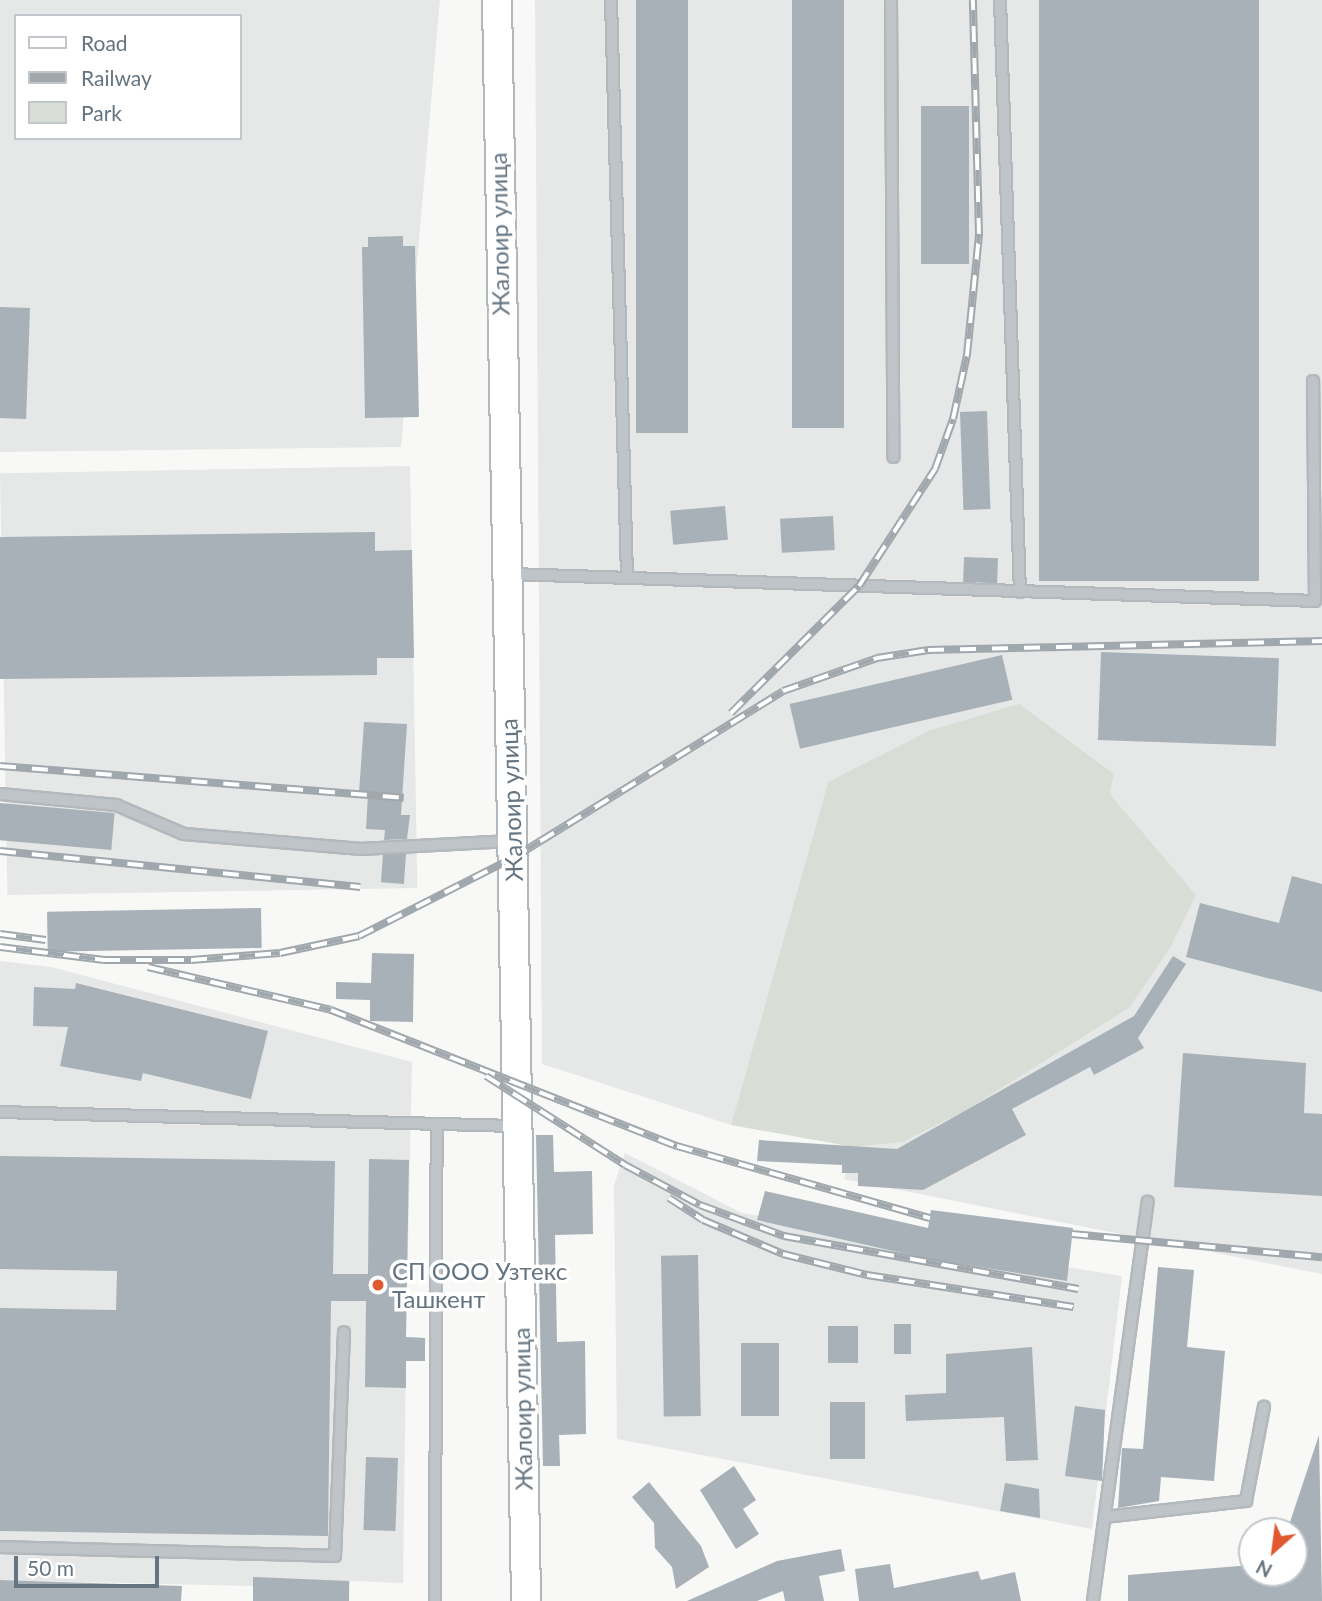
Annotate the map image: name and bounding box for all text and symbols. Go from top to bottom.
legend [14,14,242,140]
text: Road [81,30,128,55]
text: Railway [81,65,152,90]
text: Park [81,100,122,125]
street label: Жалоир улица [483,152,515,316]
street label: Жалоир улица [494,718,528,882]
place label: СП ООО Узтекс Ташкент [392,1257,567,1313]
marker: СП ООО Узтекс Ташкент [370,1277,386,1293]
street label: Жалоир улица [506,1327,538,1491]
north arrow [1238,1517,1308,1587]
scale bar [18,1542,163,1586]
text: 50 m [27,1555,74,1580]
text: N [1252,1556,1276,1583]

